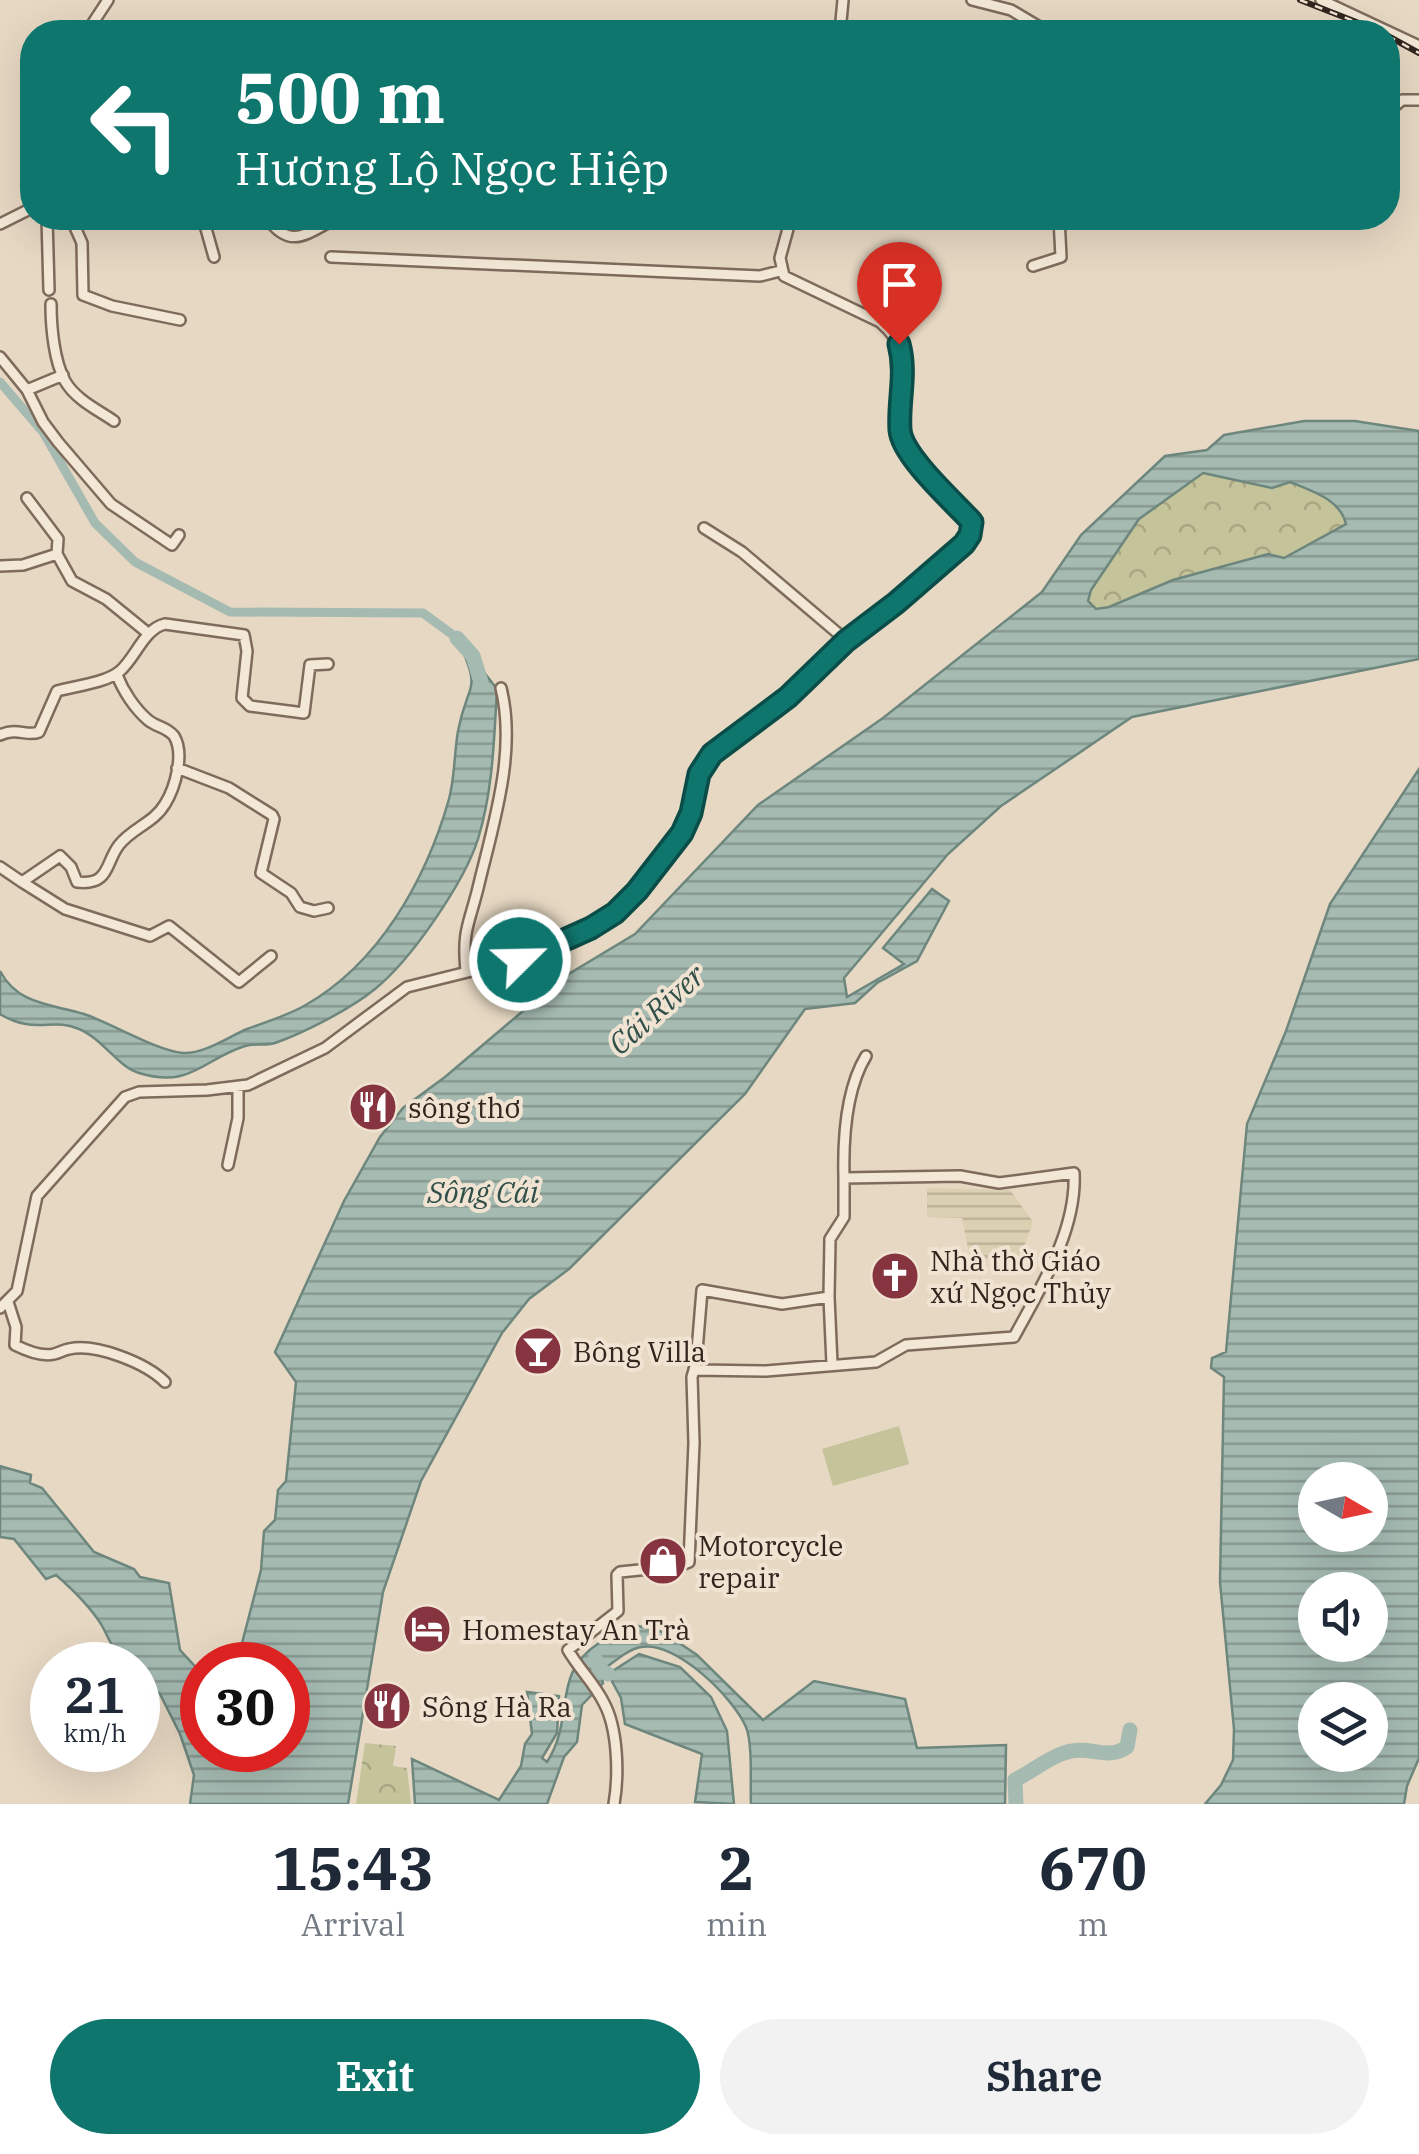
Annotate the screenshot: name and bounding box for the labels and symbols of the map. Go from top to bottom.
pin [857,242,942,345]
position arrow [468,908,572,1012]
water label: Cái River [600,955,713,1063]
restaurant icon: sông thơ [347,1081,399,1133]
place label: sông thơ [408,1089,520,1126]
water label: Sông Cái [426,1172,539,1211]
place label: Nhà thờ Giáo xứ Ngọc Thủy [930,1242,1111,1311]
church icon: Nhà thờ Giáo xứ Ngọc Thủy [869,1250,921,1302]
bar icon: Bông Villa [512,1325,564,1377]
place label: Bông Villa [573,1333,706,1370]
north arrow [1298,1462,1388,1552]
place label: Motorcycle repair [698,1527,843,1596]
shop icon: Motorcycle repair [637,1535,689,1587]
hotel icon: Homestay An Trà [401,1603,453,1655]
place label: Homestay An Trà [462,1611,690,1648]
speed limit sign: 30 [180,1642,310,1772]
restaurant icon: Sông Hà Ra [361,1680,413,1732]
place label: Sông Hà Ra [422,1688,572,1725]

